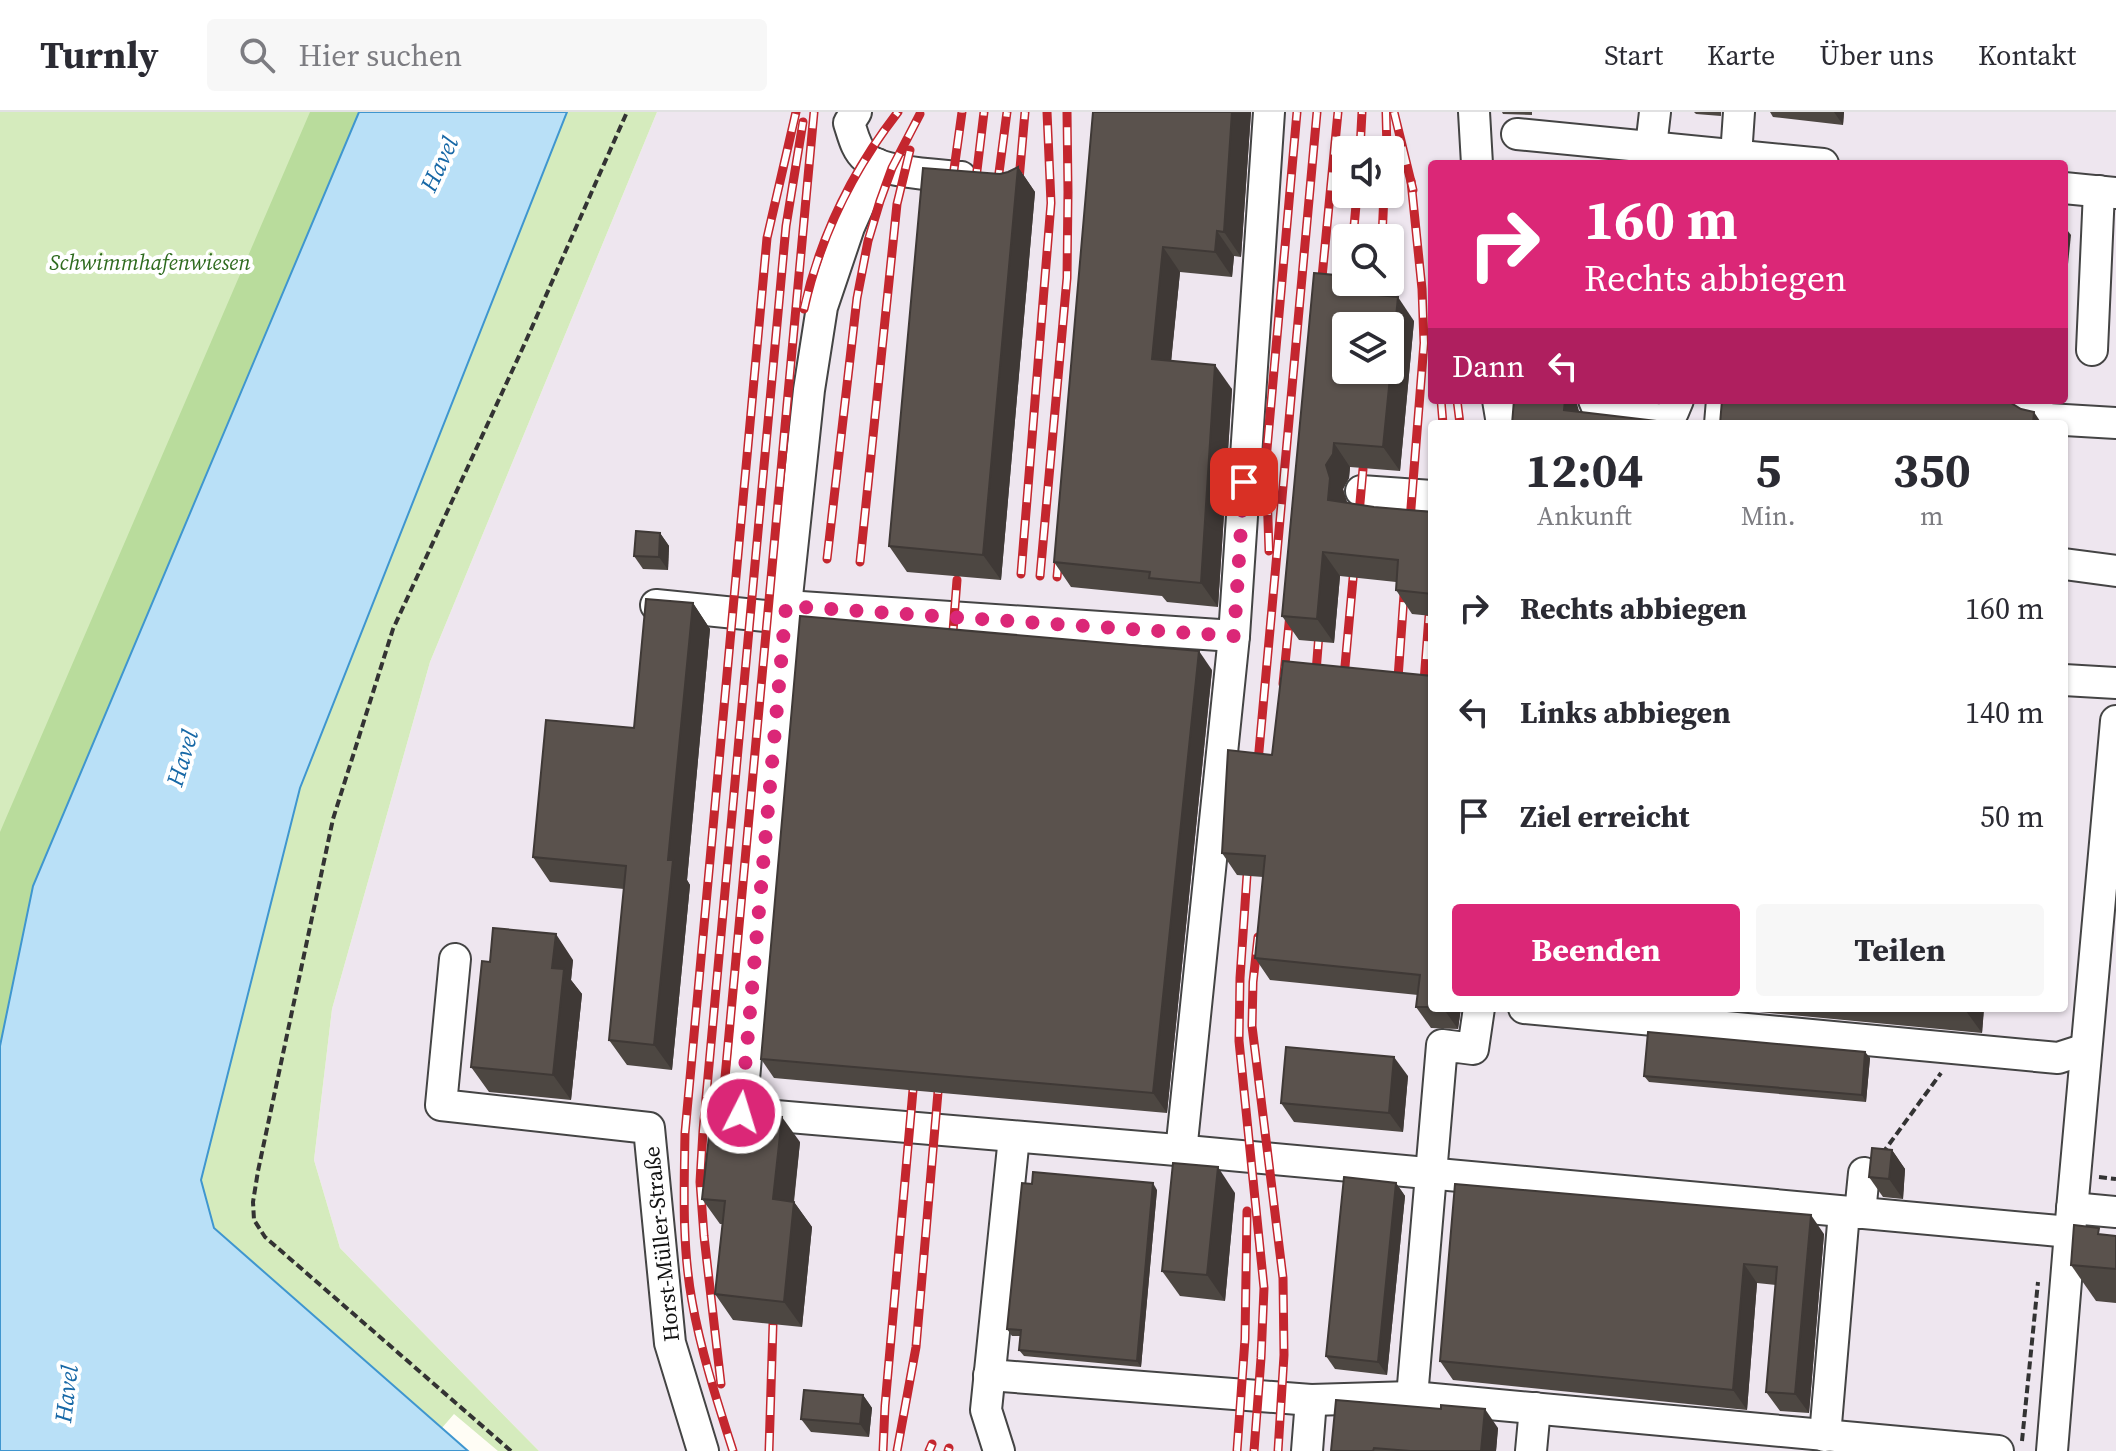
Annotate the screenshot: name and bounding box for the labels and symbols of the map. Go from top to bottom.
water label: Havel [411,131,466,198]
park label: Schwimmhafenwiesen [49,247,251,277]
pin [1210,448,1278,516]
water label: Havel [158,725,206,791]
position arrow [699,1071,783,1155]
street label: Horst-Müller-Straße [636,1145,686,1343]
water label: Havel [46,1363,86,1426]

